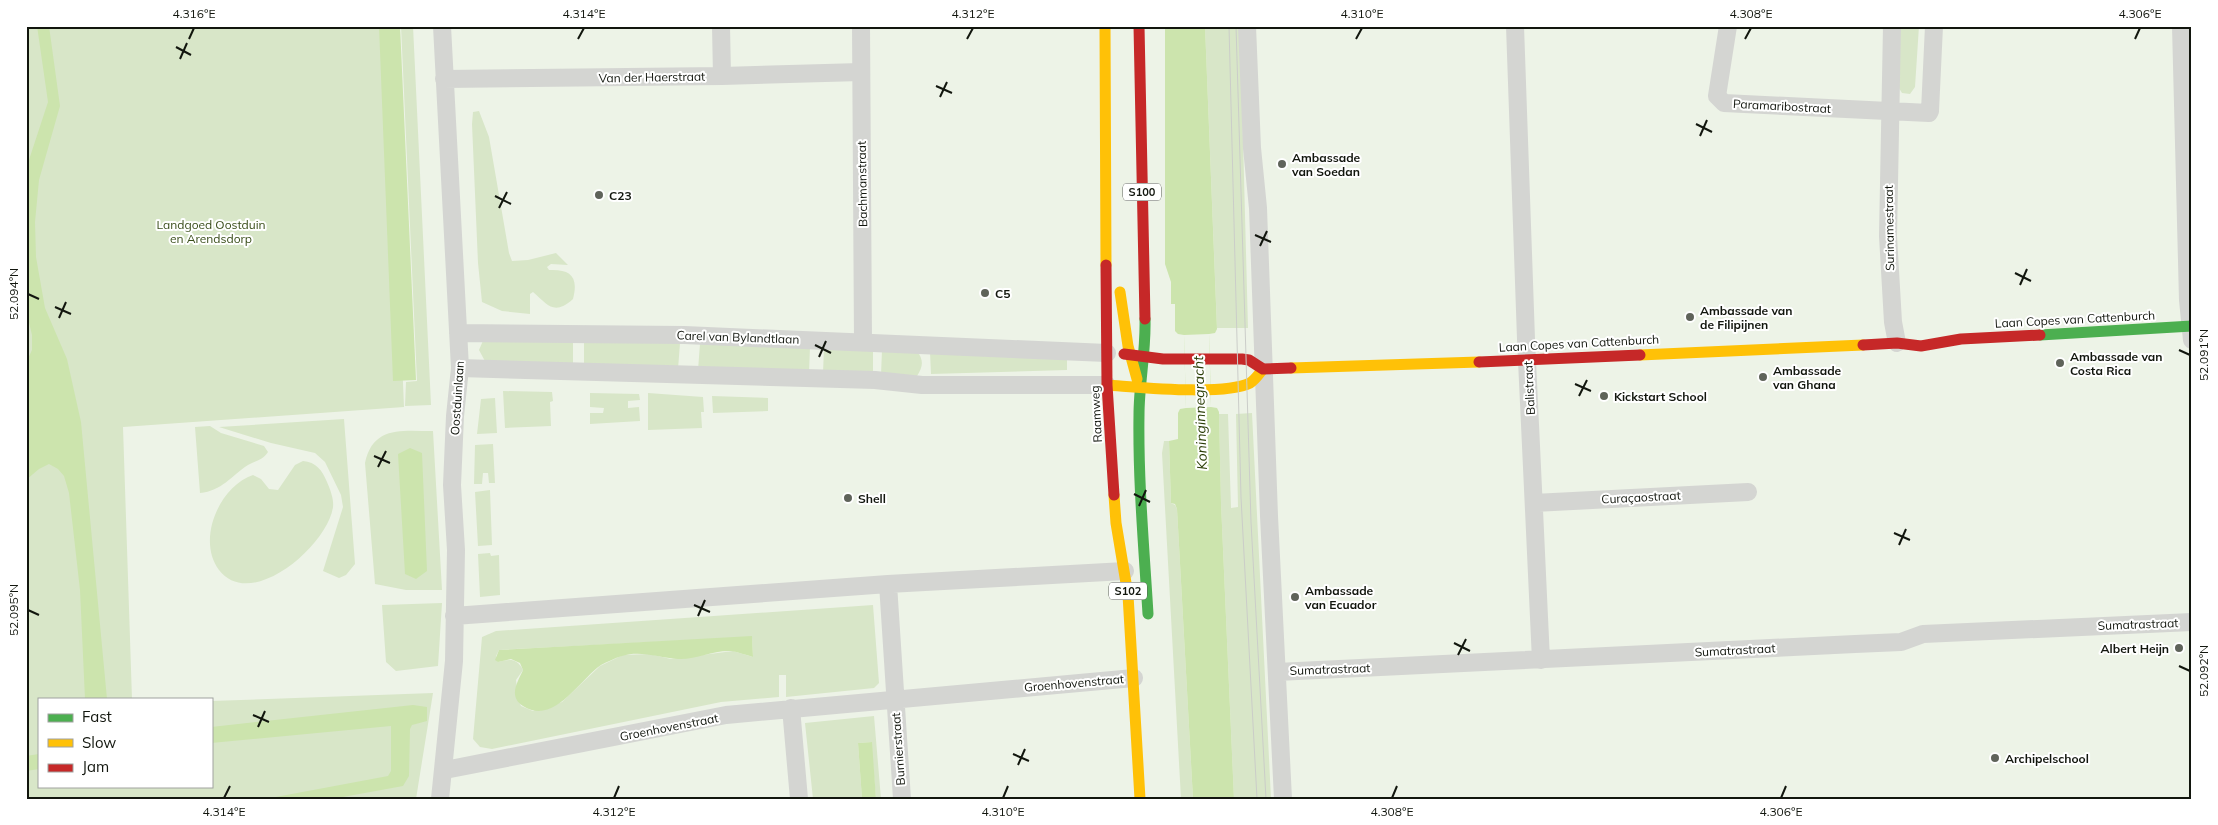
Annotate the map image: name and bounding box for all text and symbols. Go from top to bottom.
text: 4.316°E [172,6,216,21]
text: 4.314°E [562,6,606,21]
text: 4.312°E [951,6,995,21]
text: 4.310°E [1340,6,1384,21]
text: 4.308°E [1729,6,1773,21]
text: 4.306°E [2118,6,2162,21]
street label: Van der Haerstraat [599,69,705,85]
street label: Paramaribostraat [1733,96,1831,116]
street label: Bachmanstraat [854,141,870,227]
place label: Ambassade van Soedan [1291,150,1361,179]
marker: Ambassade van Soedan [1276,158,1288,170]
road number: S100 [1123,183,1161,200]
street label: Surinamestraat [1881,185,1897,271]
place label: C23 [609,188,632,203]
marker: C23 [593,189,605,201]
park label: Landgoed Oostduin en Arendsdorp [156,217,266,246]
text: 52.094°N [6,268,21,320]
place label: C5 [995,286,1010,301]
marker: C5 [979,287,991,299]
place label: Ambassade van de Filipijnen [1700,303,1793,332]
street label: Laan Copes van Cattenburch [1994,307,2156,331]
marker: Ambassade van de Filipijnen [1684,311,1696,323]
street label: Carel van Bylandtlaan [676,327,800,347]
text: 52.091°N [2196,329,2211,381]
street label: Laan Copes van Cattenburch [1498,331,1660,355]
place label: Ambassade van Costa Rica [2070,349,2163,378]
water label: Koninginnegracht [1189,355,1211,470]
marker: Ambassade van Costa Rica [2054,357,2066,369]
street label: Oostduinlaan [447,360,467,436]
street label: Balistraat [1520,361,1538,415]
place label: Ambassade van Ghana [1772,363,1842,392]
marker: Ambassade van Ghana [1757,371,1769,383]
street label: Raamweg [1087,385,1105,443]
place label: Kickstart School [1614,389,1707,404]
marker: Kickstart School [1598,390,1610,402]
street label: Curaçaostraat [1601,487,1681,507]
place label: Shell [858,491,886,506]
marker: Shell [842,492,854,504]
road number: S102 [1109,582,1147,600]
place label: Ambassade van Ecuador [1304,583,1377,612]
text: 52.095°N [6,584,21,636]
marker: Ambassade van Ecuador [1289,591,1301,603]
street label: Sumatrastraat [2097,615,2179,633]
street label: Sumatrastraat [1694,640,1776,660]
place label: Albert Heijn [2101,641,2169,656]
marker: Albert Heijn [2173,642,2185,654]
text: 52.092°N [2196,645,2211,697]
street label: Sumatrastraat [1289,660,1371,678]
street label: Groenhovenstraat [1023,671,1125,695]
legend [38,698,212,788]
text: Fast [82,707,112,726]
street label: Groenhovenstraat [618,710,720,744]
street label: Burnierstraat [888,712,908,786]
text: Slow [82,733,116,752]
place label: Archipelschool [2005,751,2089,766]
marker: Archipelschool [1989,752,2001,764]
text: Jam [82,757,109,776]
text: 4.314°E [202,804,246,819]
text: 4.312°E [592,804,636,819]
text: 4.310°E [981,804,1025,819]
text: 4.308°E [1370,804,1414,819]
text: 4.306°E [1759,804,1803,819]

